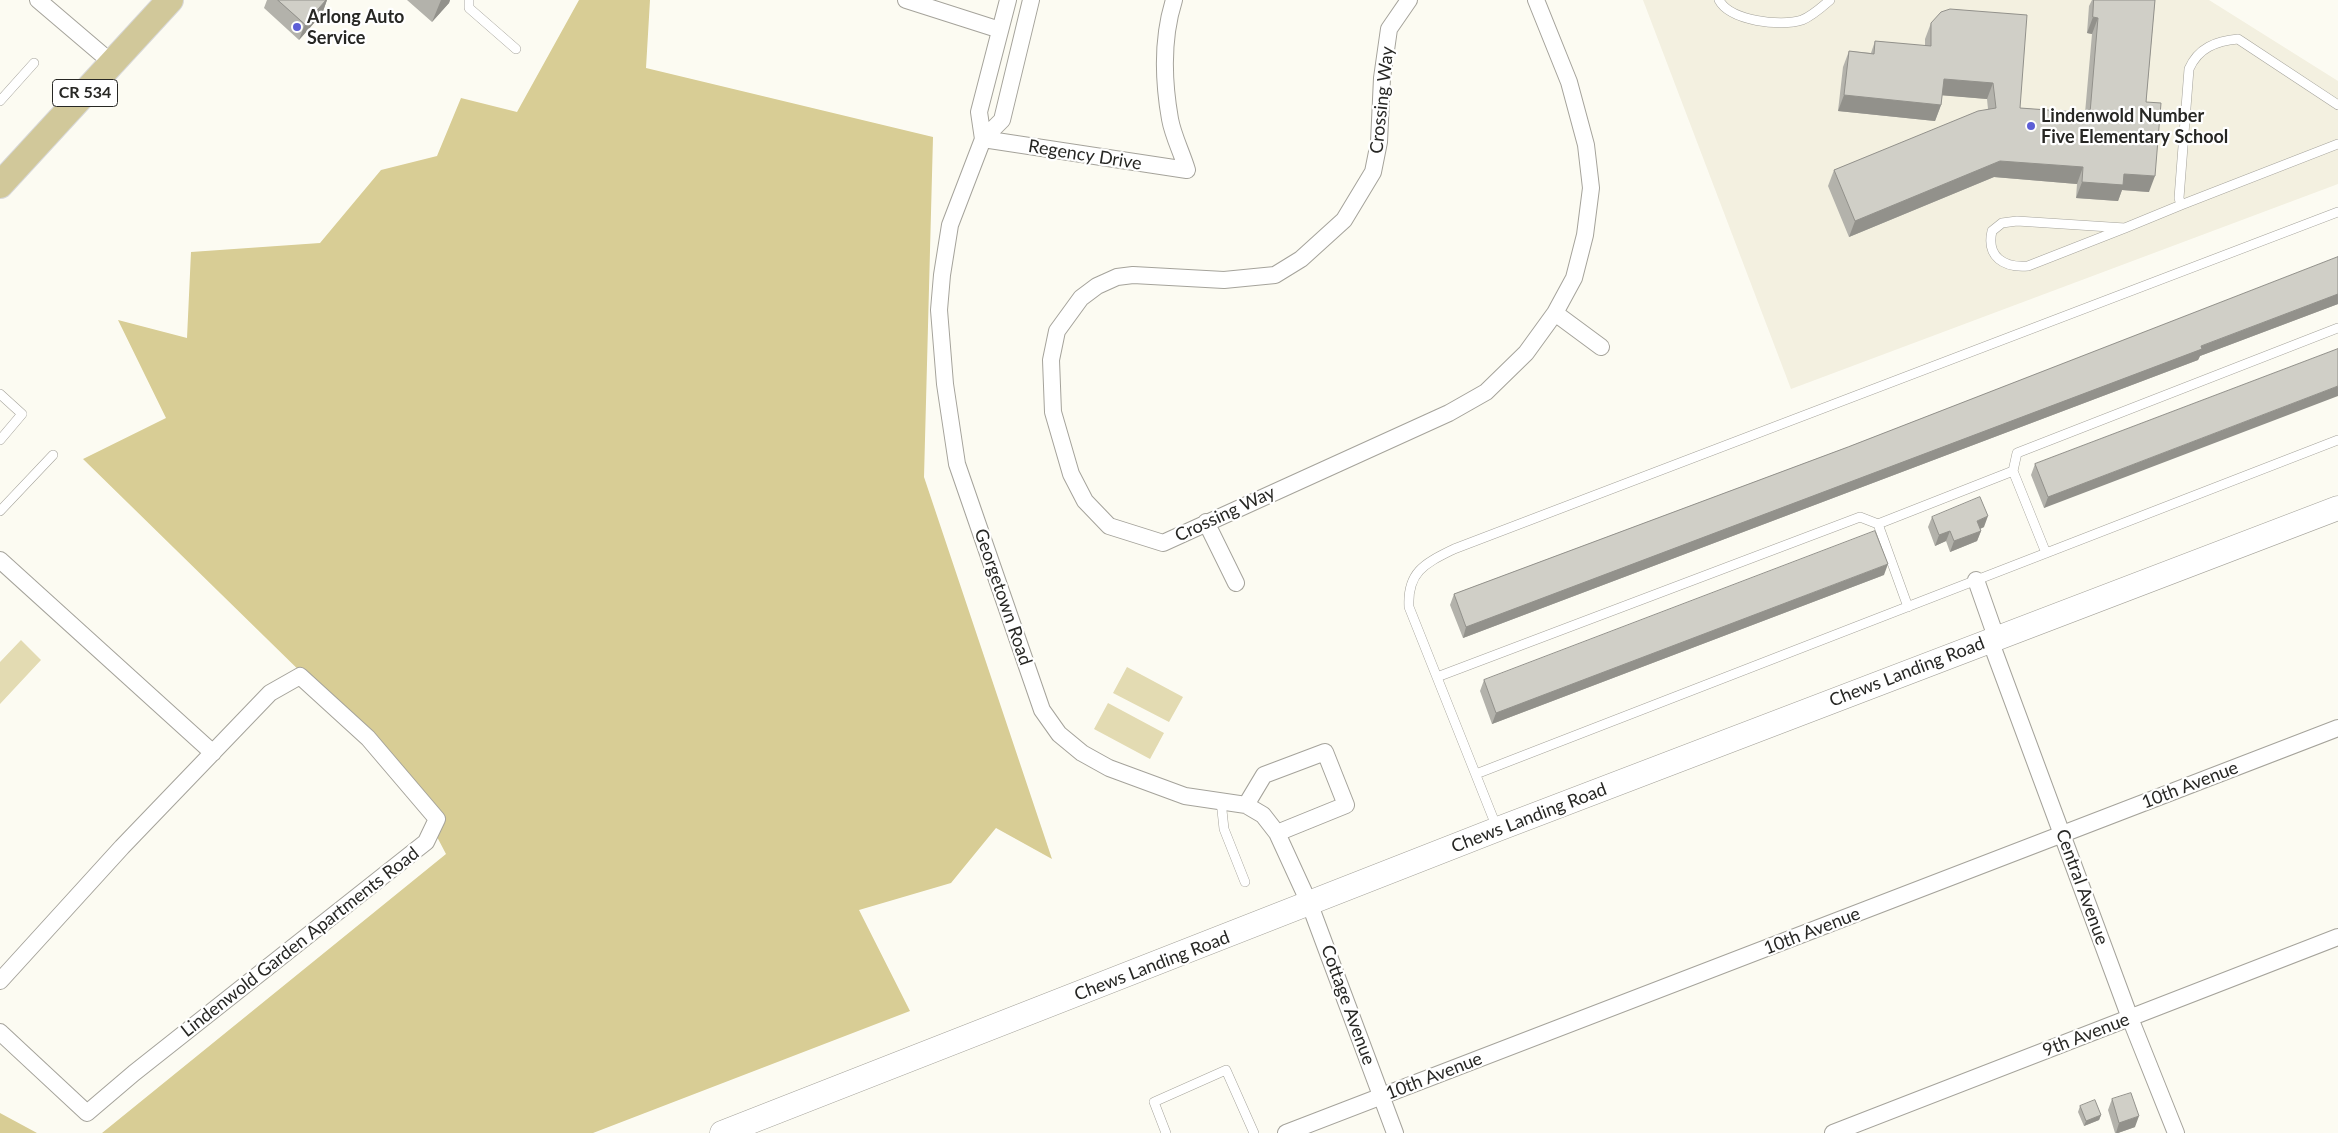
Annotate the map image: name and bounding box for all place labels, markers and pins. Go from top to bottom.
place label: Arlong Auto Service [307,6,404,48]
marker: Arlong Auto Service [291,21,303,33]
place label: Lindenwold Number Five Elementary School [2041,105,2228,148]
marker: Lindenwold Number Five Elementary School [2025,120,2037,132]

